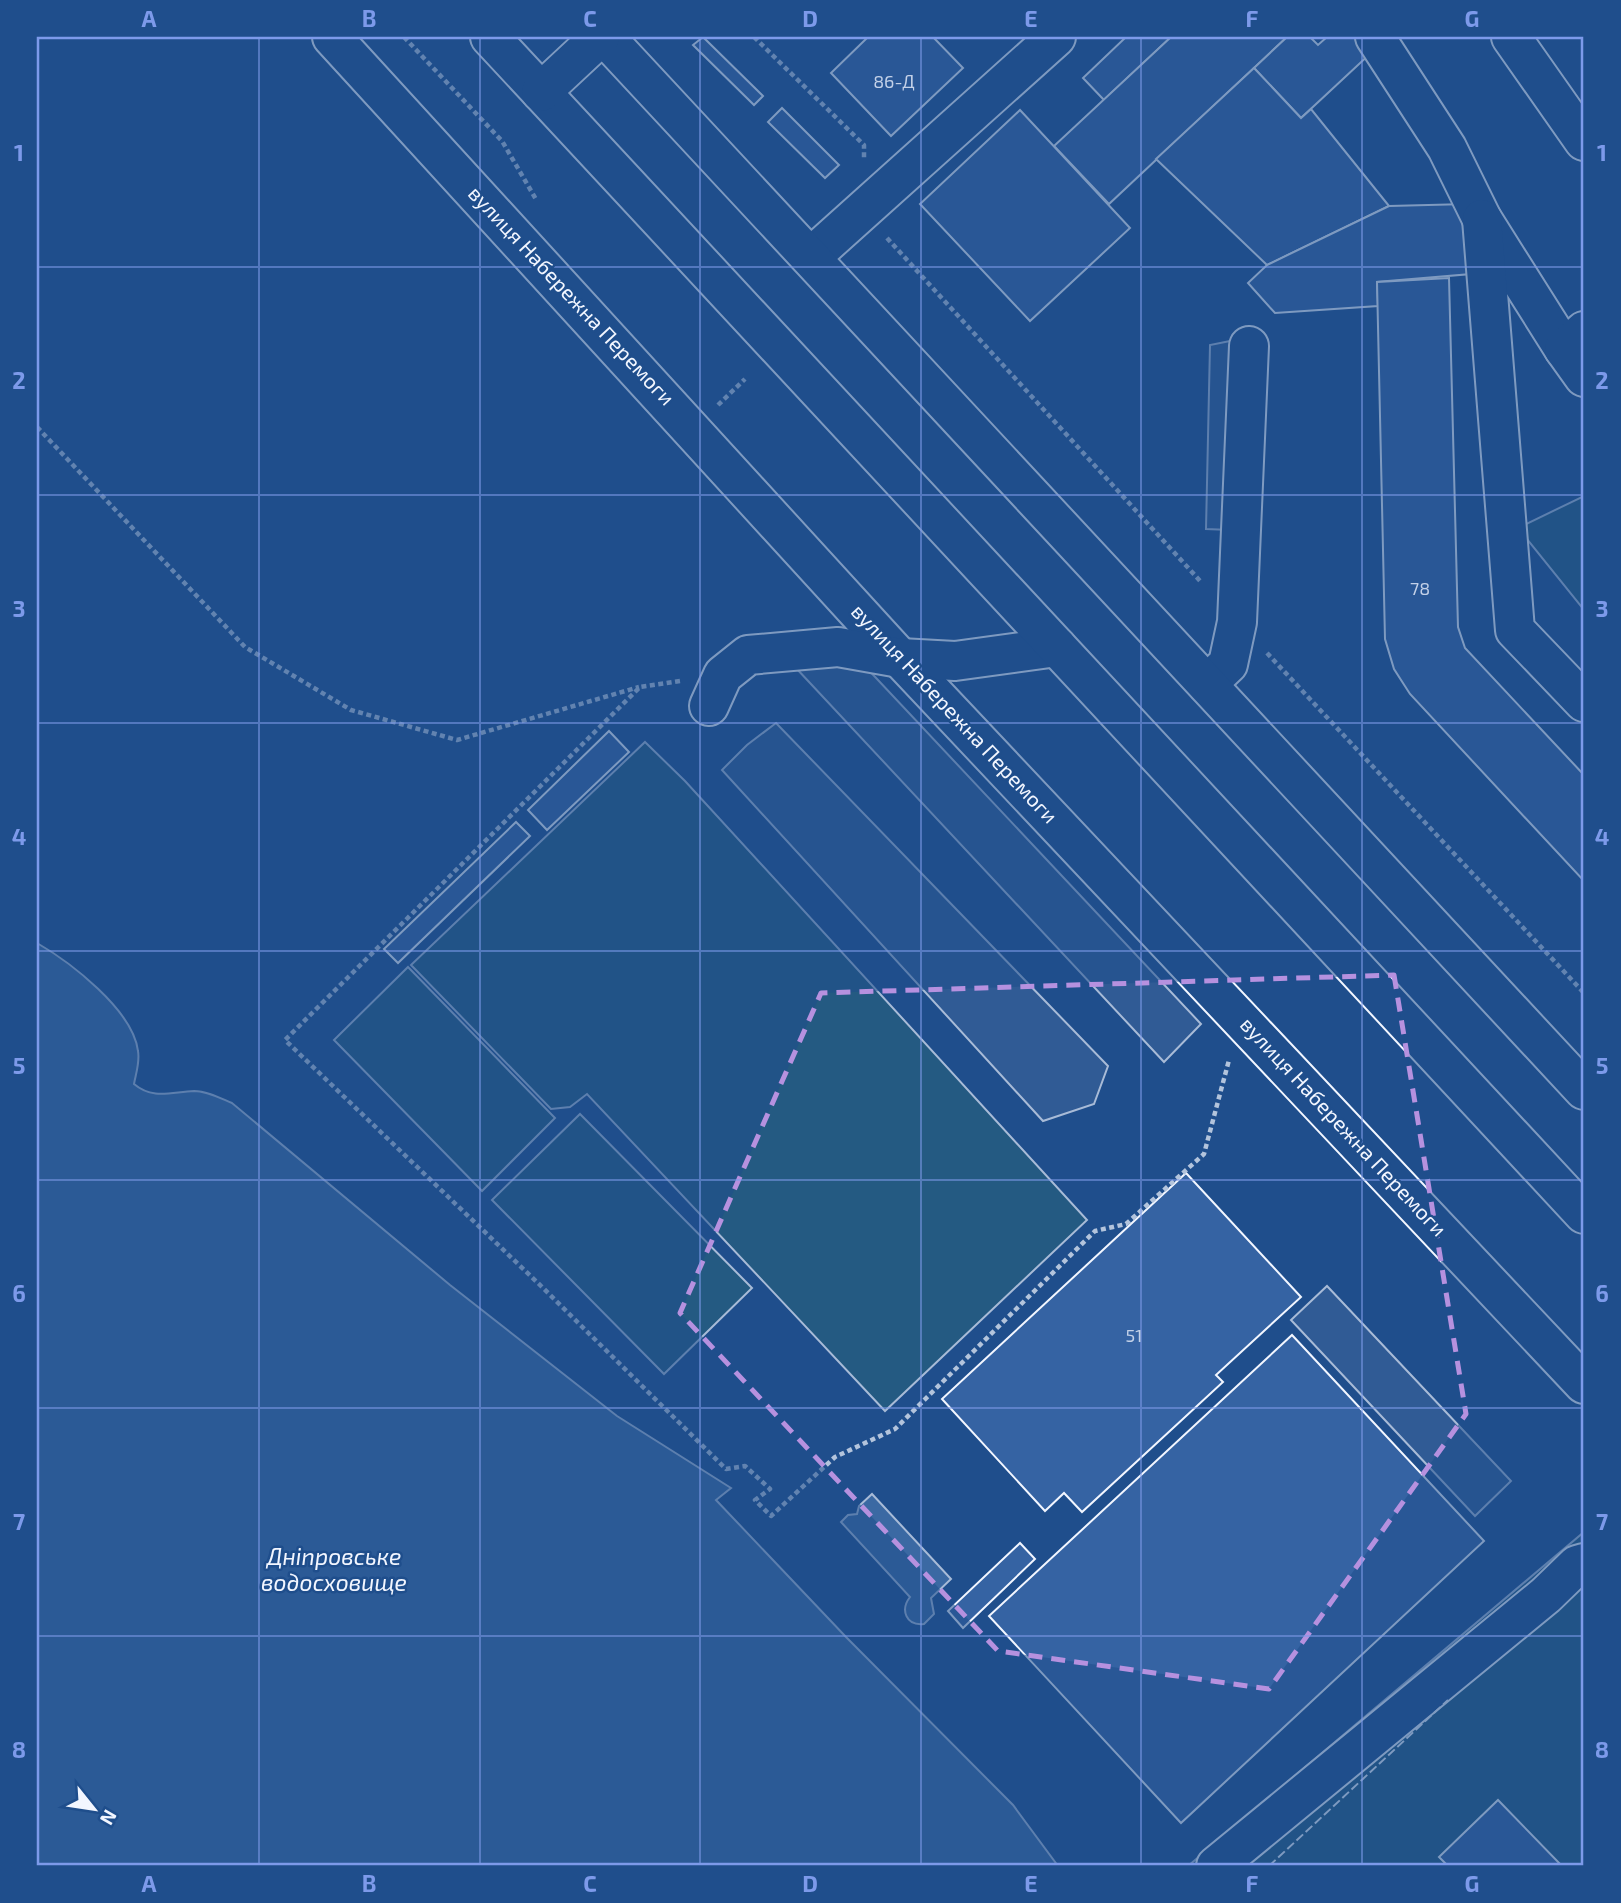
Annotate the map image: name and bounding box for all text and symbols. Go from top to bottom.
text: A [141,4,157,32]
text: B [362,4,376,32]
text: C [583,4,597,32]
text: D [802,4,818,32]
text: E [1024,4,1038,32]
text: F [1246,4,1259,32]
text: G [1465,4,1479,32]
house number: 86-Д [873,70,915,92]
text: 1 [14,138,24,166]
text: 1 [1597,138,1607,166]
street label: вулиця Набережна Перемоги [463,180,680,411]
text: 2 [12,366,26,394]
text: 2 [1595,366,1609,394]
house number: 78 [1410,577,1430,599]
text: 3 [12,594,26,622]
text: 3 [1595,594,1609,622]
street label: вулиця Набережна Перемоги [846,598,1063,829]
text: 4 [12,822,26,850]
text: 4 [1595,822,1609,850]
street label: вулиця Набережна Перемоги [1235,1011,1452,1242]
text: 5 [13,1051,25,1079]
text: 5 [1596,1051,1608,1079]
text: 6 [12,1279,26,1307]
text: 6 [1595,1279,1609,1307]
house number: 51 [1126,1324,1142,1346]
text: 7 [13,1507,25,1535]
text: 7 [1596,1507,1608,1535]
water label: Дніпровське водосховище [261,1542,407,1596]
text: 8 [12,1735,26,1763]
text: 8 [1595,1735,1609,1763]
north arrow [60,1773,130,1843]
text: N [96,1806,123,1829]
text: A [141,1869,157,1897]
text: B [362,1869,376,1897]
text: C [583,1869,597,1897]
text: D [802,1869,818,1897]
text: E [1024,1869,1038,1897]
text: F [1246,1869,1259,1897]
text: G [1465,1869,1479,1897]

